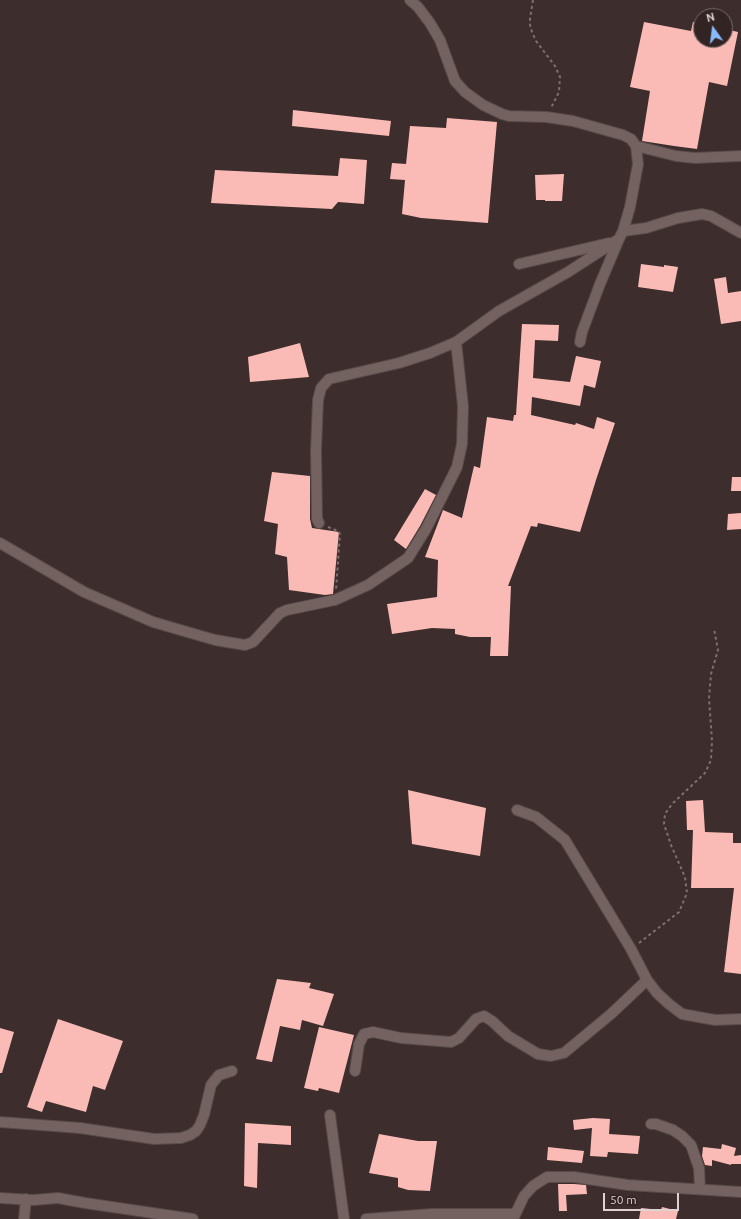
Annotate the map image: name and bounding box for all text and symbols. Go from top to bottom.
north arrow [693,8,733,48]
text: N [705,11,716,24]
scale bar [605,1185,681,1211]
text: 50 m [610,1193,637,1206]

